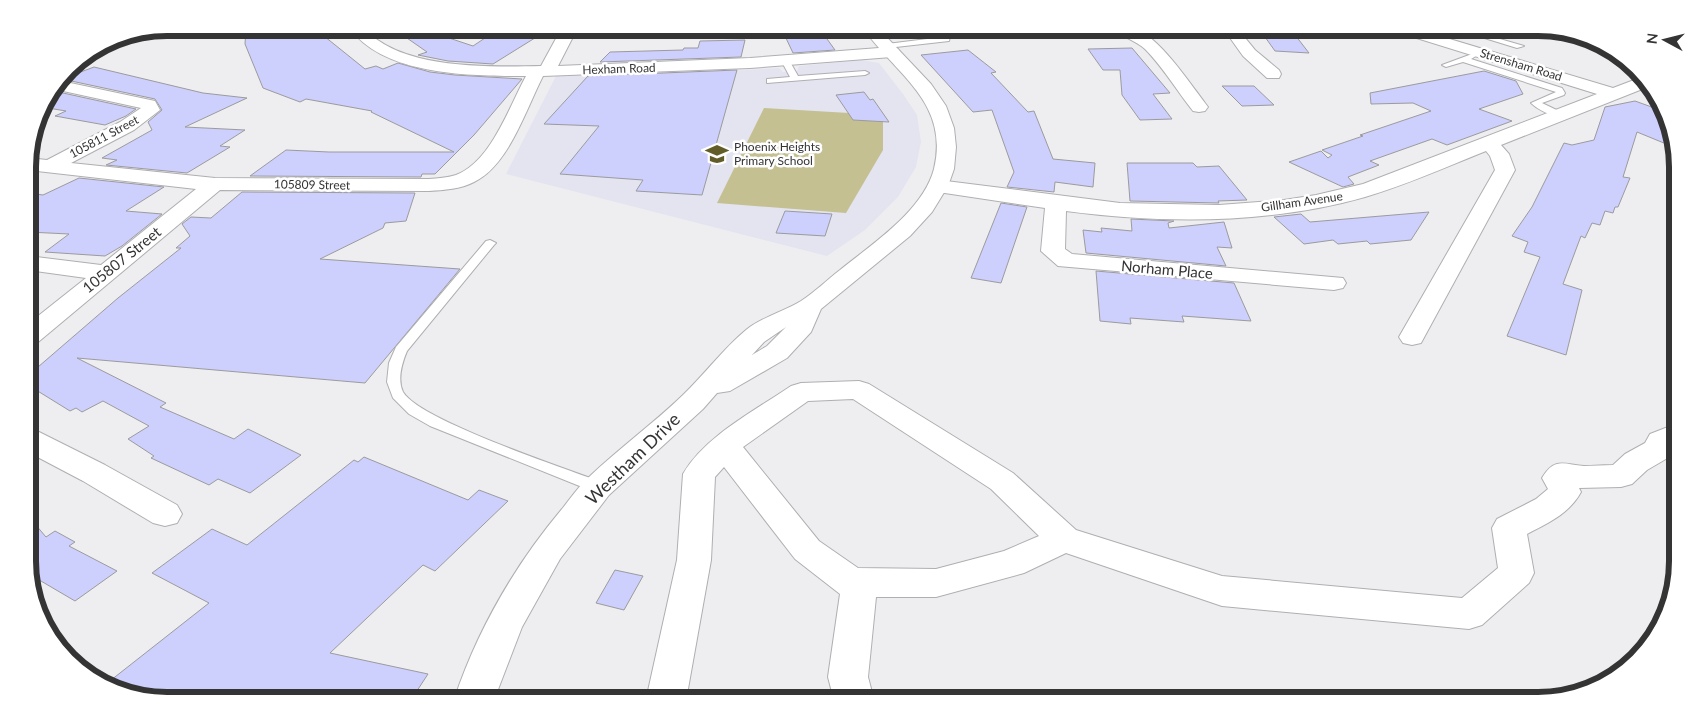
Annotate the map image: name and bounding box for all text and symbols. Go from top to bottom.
north arrow [1640,15,1690,65]
text: N [1643,32,1661,45]
street label: Strensham Road [1478,45,1564,84]
street label: Hexham Road [582,60,656,77]
street label: 105811 Street [66,112,142,161]
place label: Phoenix Heights Primary School [734,139,820,168]
school or university icon: Phoenix Heights Primary School [704,141,730,167]
street label: 105809 Street [274,176,351,193]
street label: Gillham Avenue [1260,188,1344,215]
street label: 105807 Street [79,222,165,296]
street label: Norham Place [1120,256,1214,282]
street label: Westham Drive [581,408,684,509]

